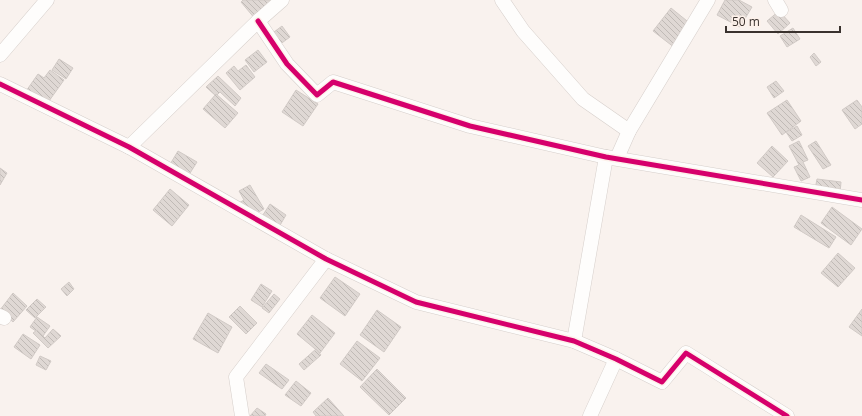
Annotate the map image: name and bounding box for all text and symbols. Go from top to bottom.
scale bar [726,8,840,34]
text: 50 m [732,13,760,30]

